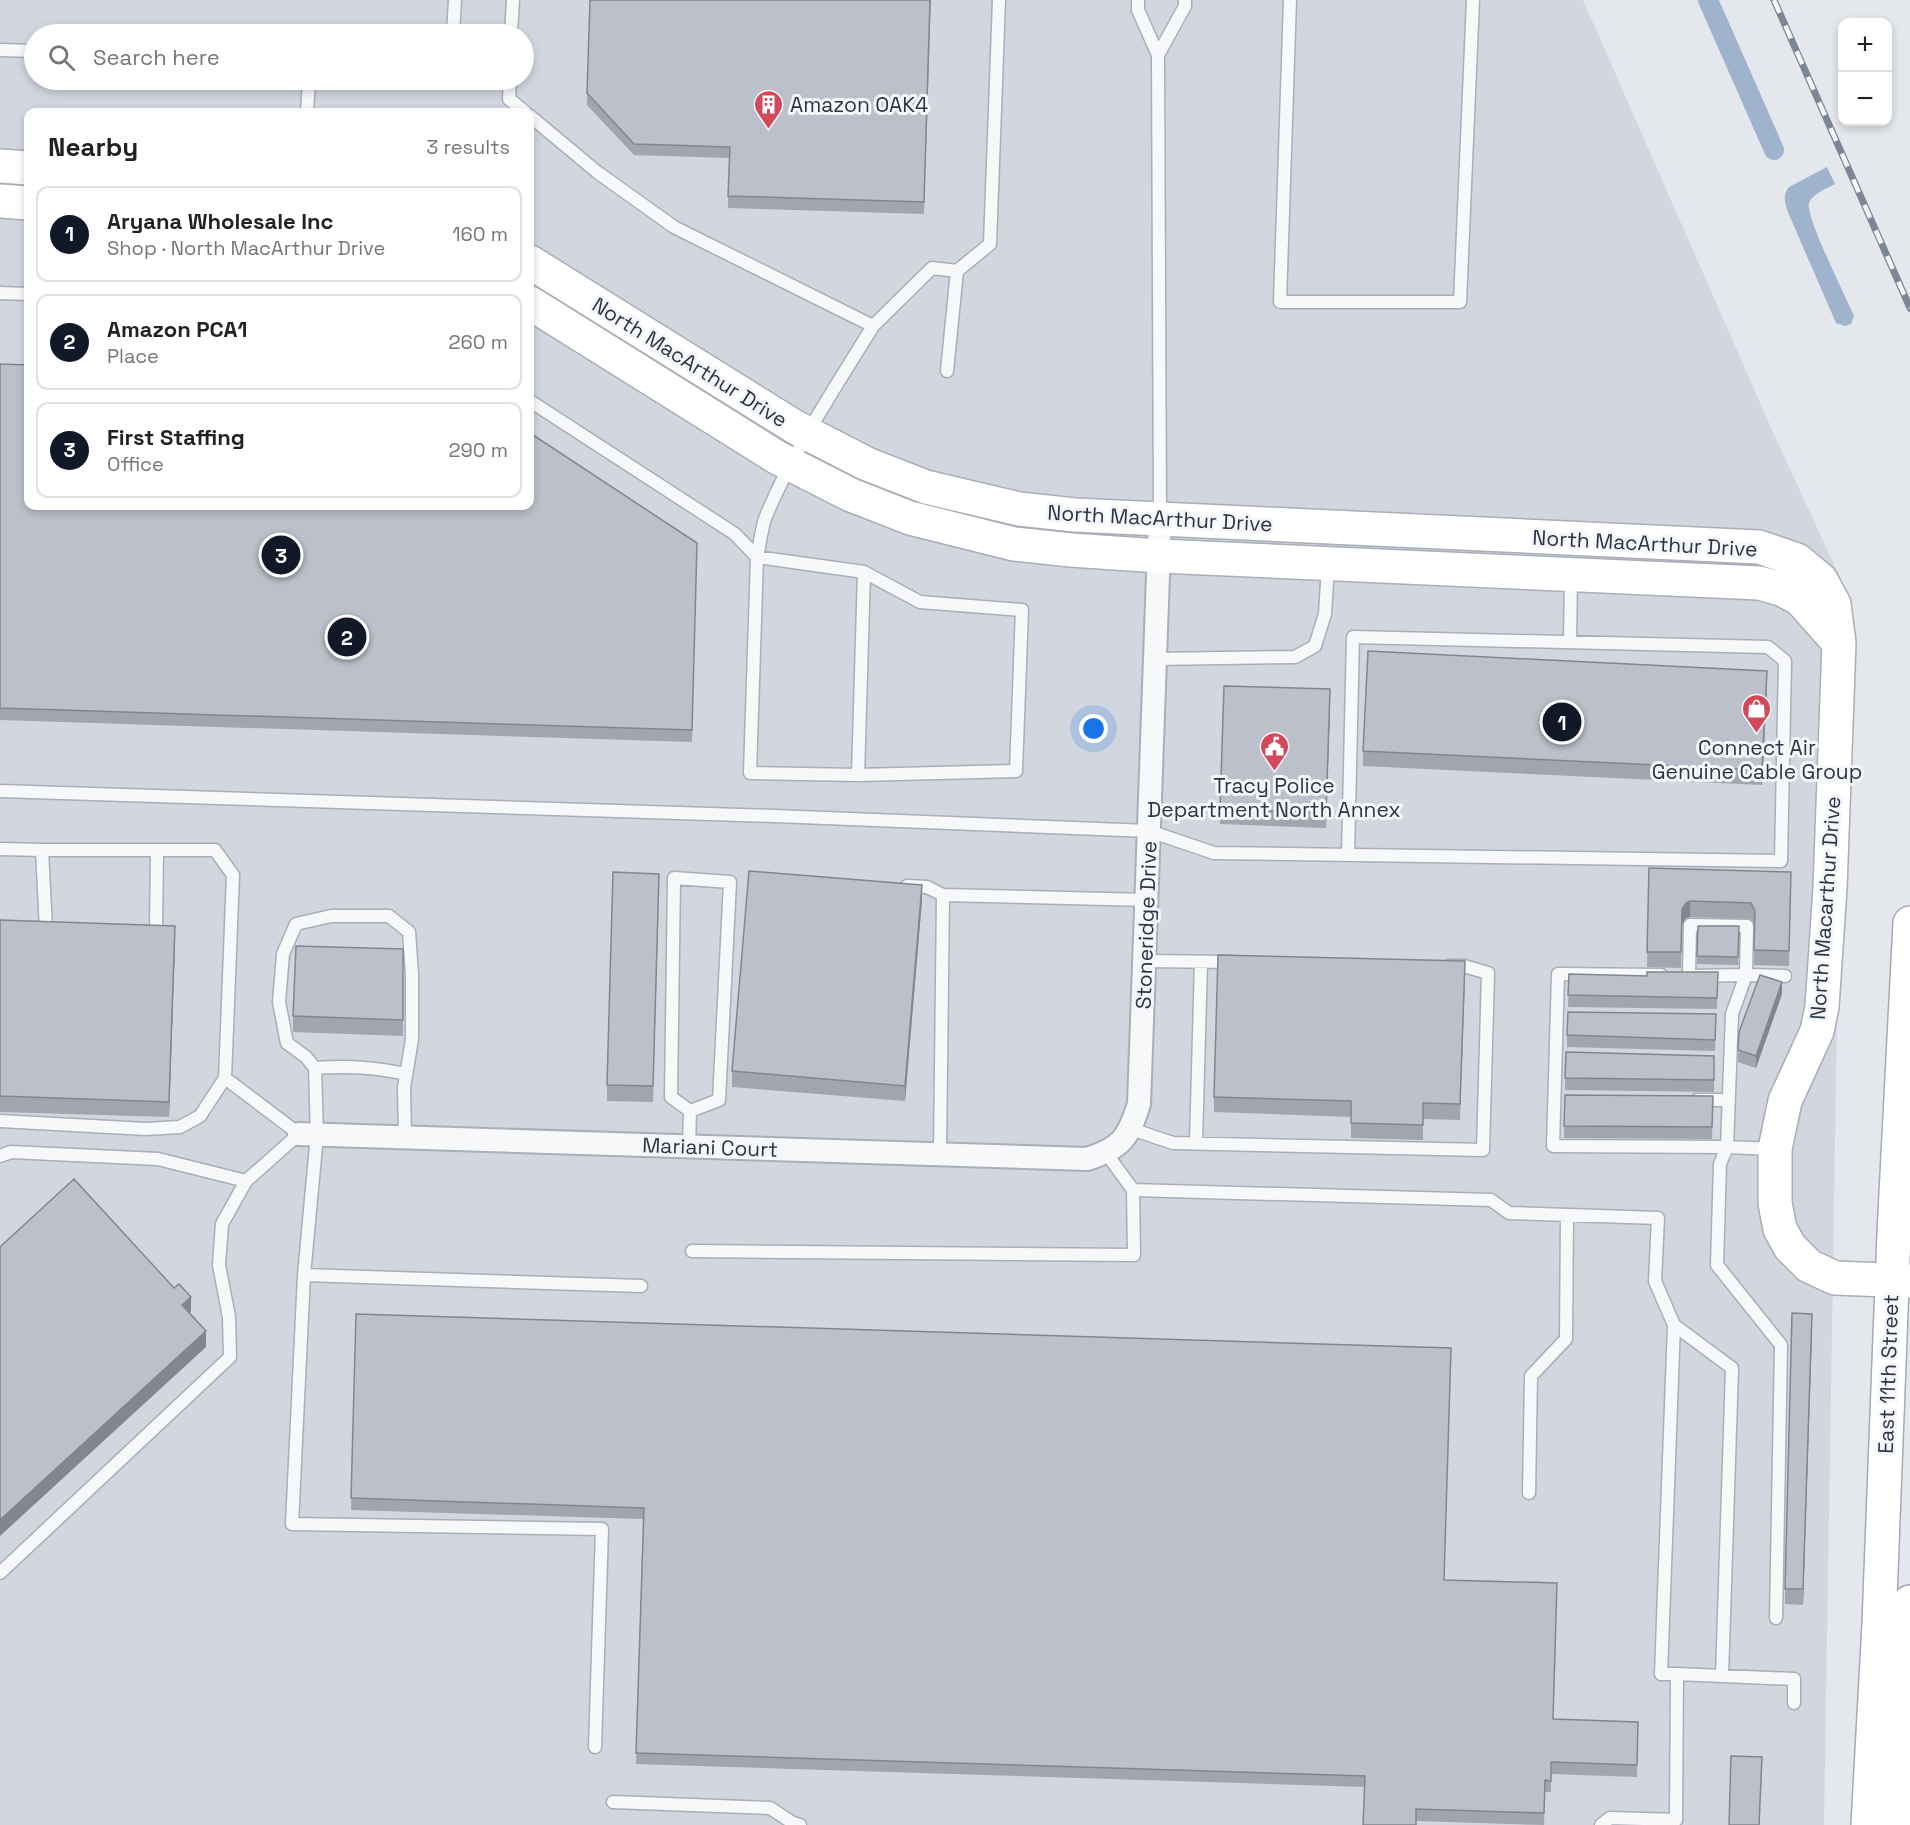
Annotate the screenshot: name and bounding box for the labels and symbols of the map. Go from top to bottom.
building icon: Amazon OAK4 [753,88,785,130]
place label: Amazon OAK4 [790,91,928,118]
street label: North MacArthur Drive [587,291,793,433]
street label: North MacArthur Drive [1047,499,1273,537]
street label: North MacArthur Drive [1532,524,1758,562]
pin: 3 [262,532,300,578]
pin: 2 [328,614,366,660]
shop icon: Connect Air Genuine Cable Group [1741,692,1773,734]
pin: 1 [1542,700,1582,744]
your location [1079,714,1108,743]
public building icon: Tracy Police Department North Annex [1258,730,1290,772]
place label: Connect Air Genuine Cable Group [1652,734,1862,785]
place label: Tracy Police Department North Annex [1147,772,1401,823]
street label: North Macarthur Drive [1804,795,1846,1021]
street label: Stoneridge Drive [1130,840,1162,1010]
street label: Mariani Court [642,1131,778,1163]
street label: East 11th Street [1872,1294,1904,1454]

